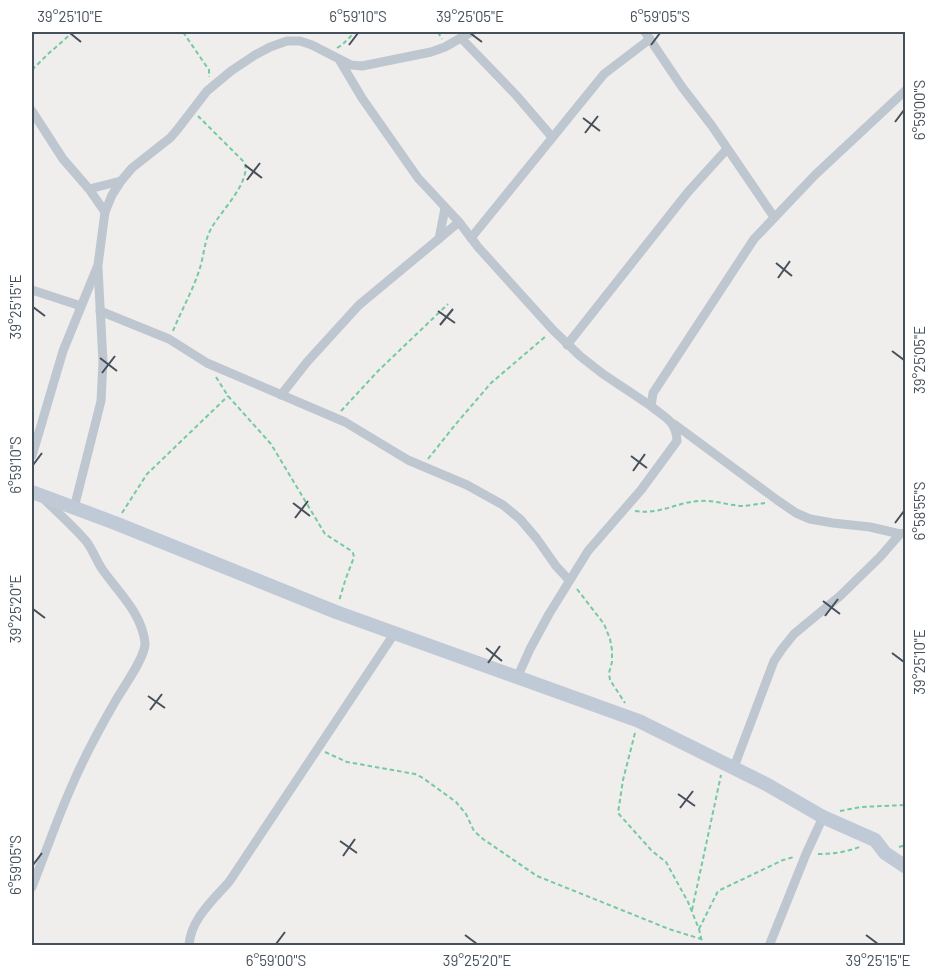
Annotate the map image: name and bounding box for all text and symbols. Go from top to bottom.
text: 39°25'10"E [37,7,103,25]
text: 6°59'10"S [329,7,387,25]
text: 39°25'05"E [436,7,504,25]
text: 6°59'05"S [630,7,690,25]
text: 6°59'00"S [910,80,928,140]
text: 39°25'15"E [6,275,24,339]
text: 39°25'05"E [910,326,928,394]
text: 6°59'10"S [6,436,24,494]
text: 6°58'55"S [910,481,928,541]
text: 39°25'20"E [6,575,24,643]
text: 39°25'10"E [910,629,928,695]
text: 6°59'05"S [6,835,24,895]
text: 6°59'00"S [246,951,306,969]
text: 39°25'20"E [443,951,511,969]
text: 39°25'15"E [846,951,910,969]

